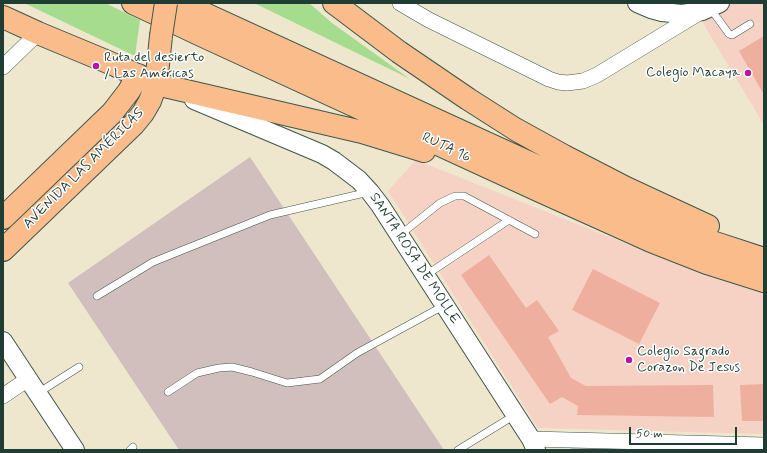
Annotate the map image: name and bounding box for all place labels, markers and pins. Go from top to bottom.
place label: Ruta del desierto / Las Américas [104,50,204,82]
marker: Ruta del desierto / Las Américas [91,61,101,71]
place label: Colegio Macaya [646,65,740,81]
marker: Colegio Macaya [743,68,753,78]
place label: Colegio Sagrado Corazon De Jesus [637,344,740,376]
marker: Colegio Sagrado Corazon De Jesus [624,355,634,365]

